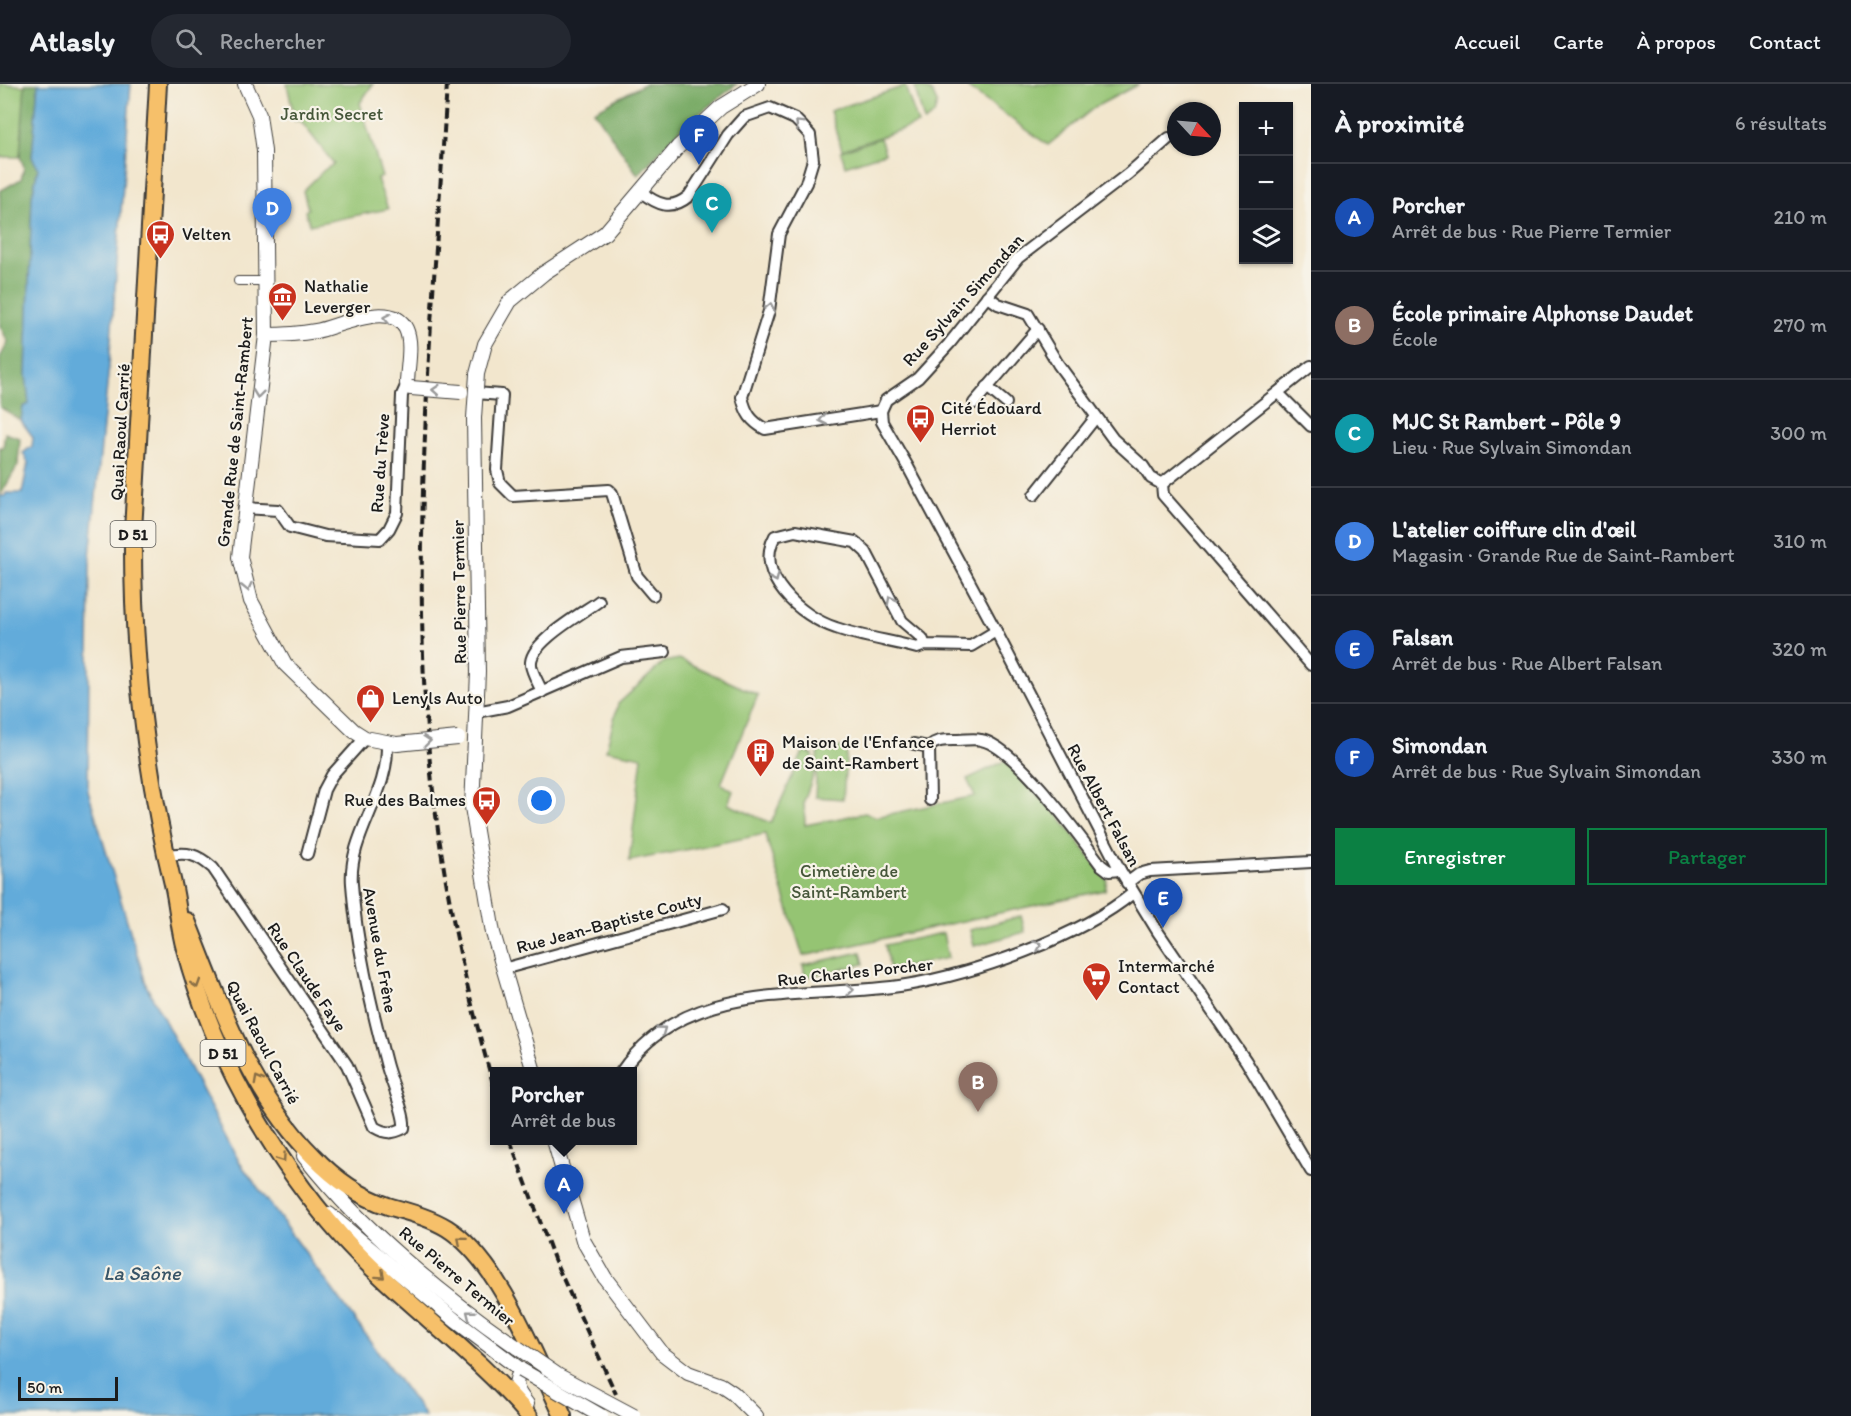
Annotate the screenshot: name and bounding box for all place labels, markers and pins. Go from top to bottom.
pin: F [680,116,718,165]
pin: C [692,184,732,233]
pin: D [252,188,292,238]
bus stop icon: Velten [145,218,177,260]
place label: Velten [182,223,231,245]
place label: Nathalie Leverger [304,275,371,318]
museum icon: Nathalie Leverger [267,280,299,322]
place label: Cité Édouard Herriot [941,397,1042,440]
bus stop icon: Cité Édouard Herriot [904,402,936,444]
shop icon: Lenyls Auto [355,682,387,724]
place label: Lenyls Auto [392,687,483,709]
place label: Maison de l'Enfance de Saint-Rambert [782,731,934,774]
building icon: Maison de l'Enfance de Saint-Rambert [745,736,777,778]
bus stop icon: Rue des Balmes [471,784,503,826]
place label: Rue des Balmes [344,789,466,811]
pin: E [1144,878,1182,928]
place label: Intermarché Contact [1118,955,1215,998]
supermarket icon: Intermarché Contact [1081,960,1113,1002]
pin: B [958,1062,998,1112]
pin: A [544,1164,584,1214]

